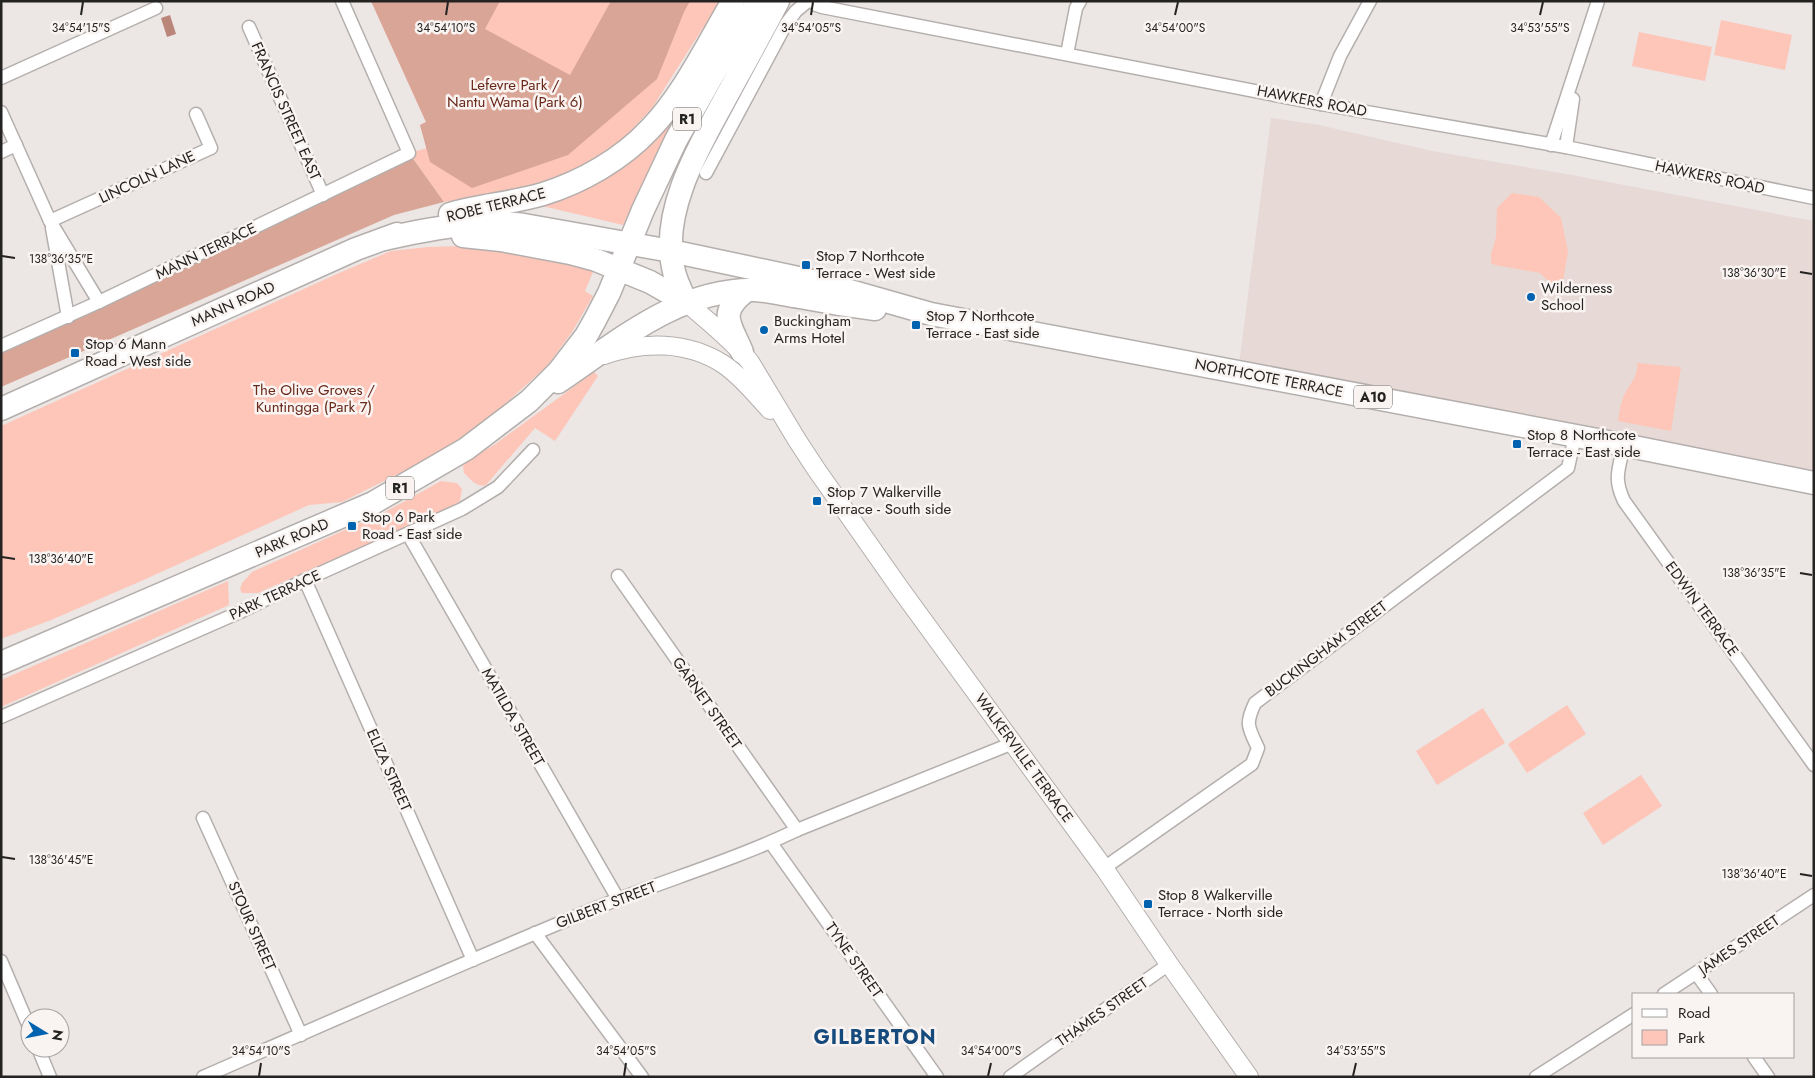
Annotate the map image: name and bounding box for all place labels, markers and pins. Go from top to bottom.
place label: Stop 7 Northcote Terrace - West side [816,245,936,284]
marker: Stop 7 Northcote Terrace - West side [800,259,812,271]
place label: Wilderness School [1541,277,1612,316]
marker: Wilderness School [1525,291,1537,303]
place label: Stop 7 Northcote Terrace - East side [926,305,1040,344]
place label: Buckingham Arms Hotel [774,310,851,349]
marker: Stop 7 Northcote Terrace - East side [910,319,922,331]
marker: Buckingham Arms Hotel [758,324,770,336]
place label: Stop 6 Mann Road - West side [85,333,192,372]
marker: Stop 6 Mann Road - West side [69,347,81,359]
place label: Stop 8 Northcote Terrace - East side [1527,424,1641,463]
marker: Stop 8 Northcote Terrace - East side [1511,438,1523,450]
place label: Stop 7 Walkerville Terrace - South side [827,481,952,520]
marker: Stop 7 Walkerville Terrace - South side [811,495,823,507]
place label: Stop 6 Park Road - East side [362,506,463,545]
marker: Stop 6 Park Road - East side [346,520,358,532]
place label: Stop 8 Walkerville Terrace - North side [1158,884,1283,923]
marker: Stop 8 Walkerville Terrace - North side [1142,898,1154,910]

